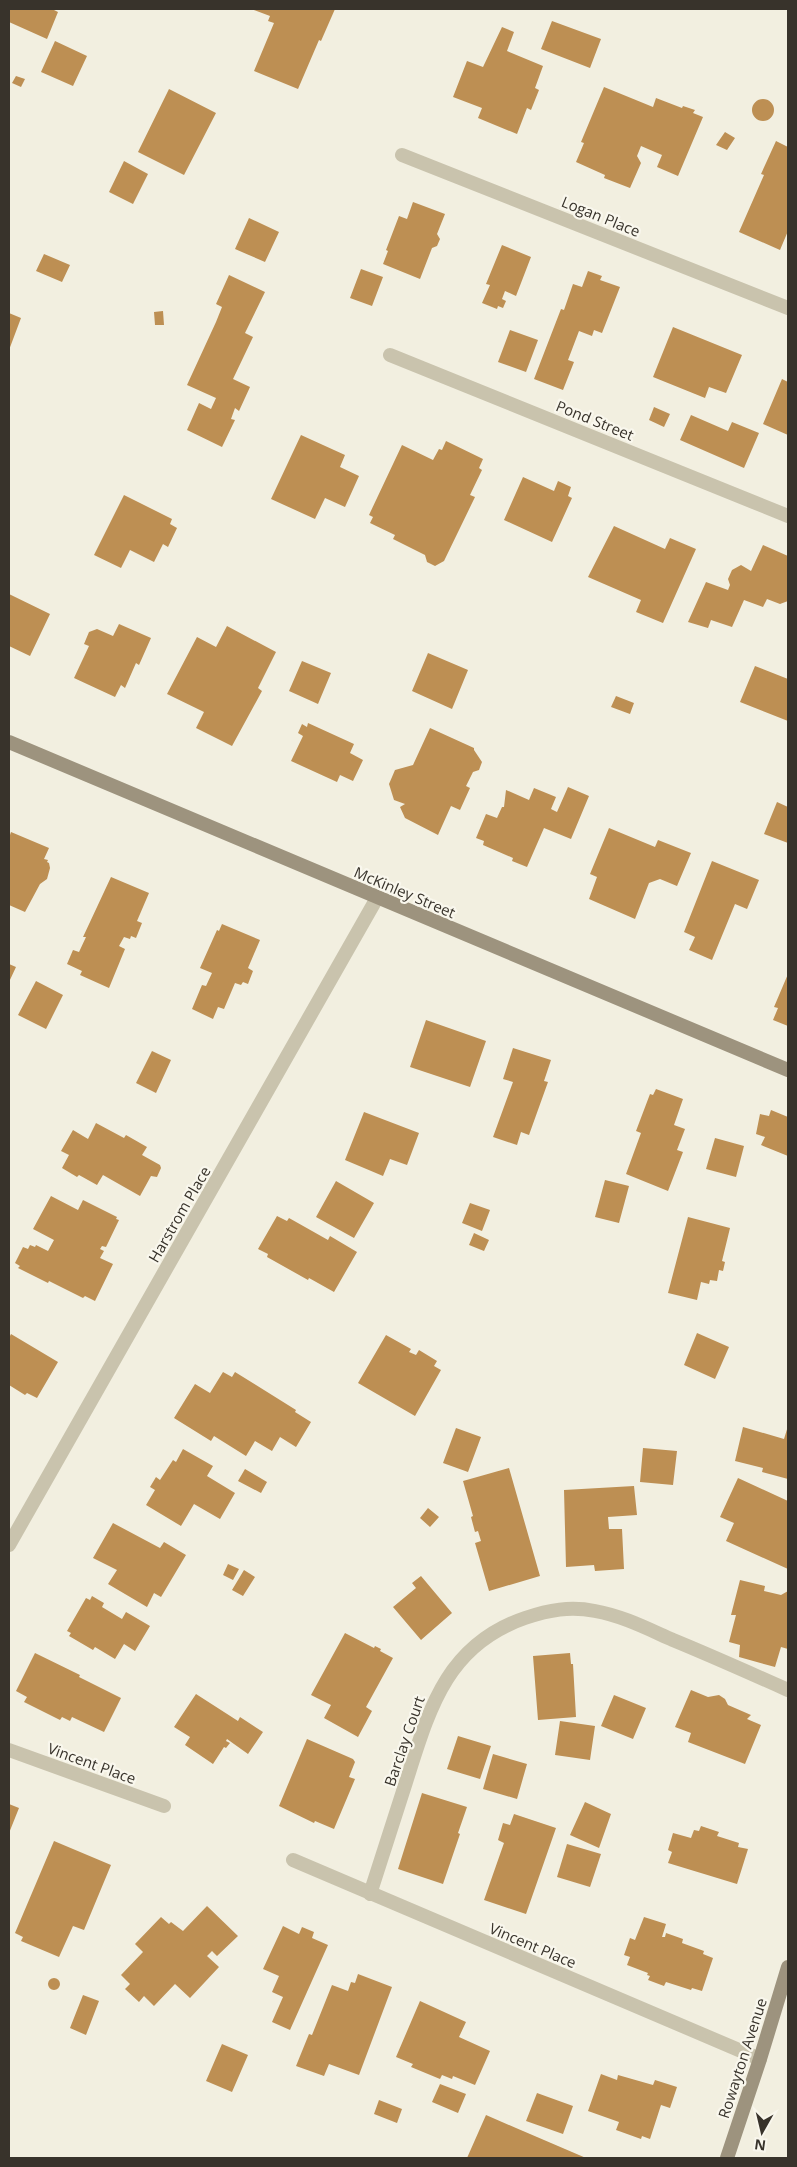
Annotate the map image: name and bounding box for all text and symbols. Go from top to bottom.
street label: Logan Place [559,191,643,241]
street label: Pond Street [553,395,637,445]
street label: McKinley Street [351,862,459,922]
street label: Harstrom Place [143,1162,215,1266]
street label: Barclay Court [379,1693,429,1789]
street label: Vincent Place [45,1738,139,1788]
street label: Vincent Place [486,1918,580,1972]
street label: Rowayton Avenue [713,1995,771,2121]
north arrow [737,2107,787,2157]
text: N [753,2135,767,2156]

